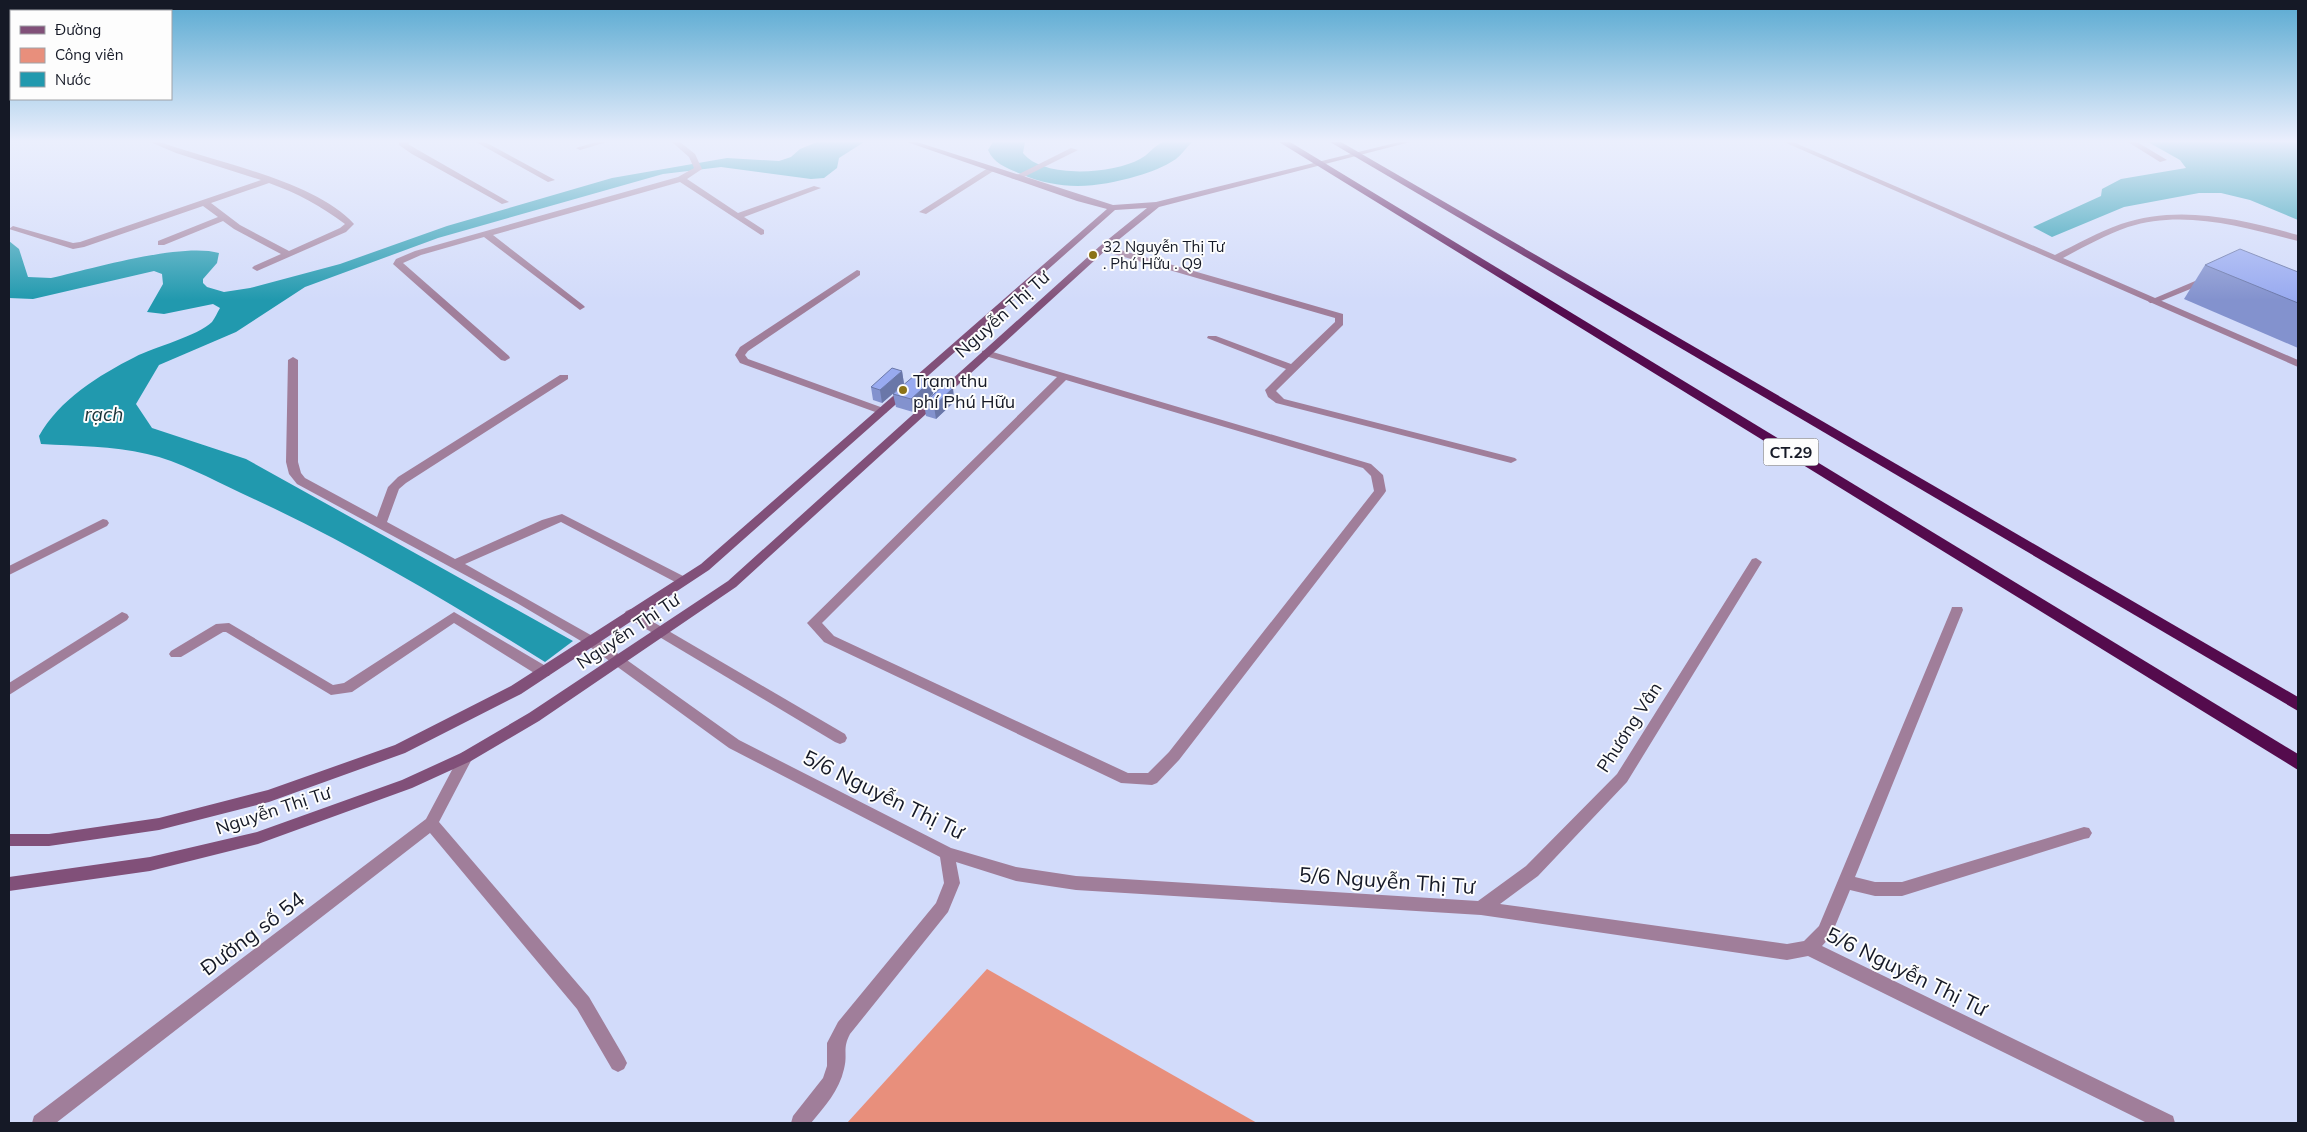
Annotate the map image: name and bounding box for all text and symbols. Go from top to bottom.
legend [10,10,172,100]
text: Đường [55,20,101,39]
text: Công viên [55,45,124,64]
text: Nước [55,70,91,89]
place label: 32 Nguyễn Thị Tư . Phú Hữu . Q9 [1103,237,1226,273]
marker: 32 Nguyễn Thị Tư . Phú Hữu . Q9 [1087,249,1099,261]
street label: Nguyễn Thị Tư [950,264,1055,363]
place label: Trạm thu phí Phú Hữu [913,369,1015,413]
marker: Trạm thu phí Phú Hữu [897,384,909,396]
water label: rạch [85,402,123,426]
road number: CT.29 [1764,438,1818,466]
street label: Nguyễn Thị Tư [572,587,685,674]
street label: Phương Vân [1591,678,1667,776]
street label: 5/6 Nguyễn Thị Tư [799,744,970,845]
street label: Nguyễn Thị Tư [213,780,335,839]
street label: 5/6 Nguyễn Thị Tư [1298,861,1477,899]
street label: Đường số 54 [195,885,309,980]
street label: 5/6 Nguyễn Thị Tư [1822,921,1993,1022]

